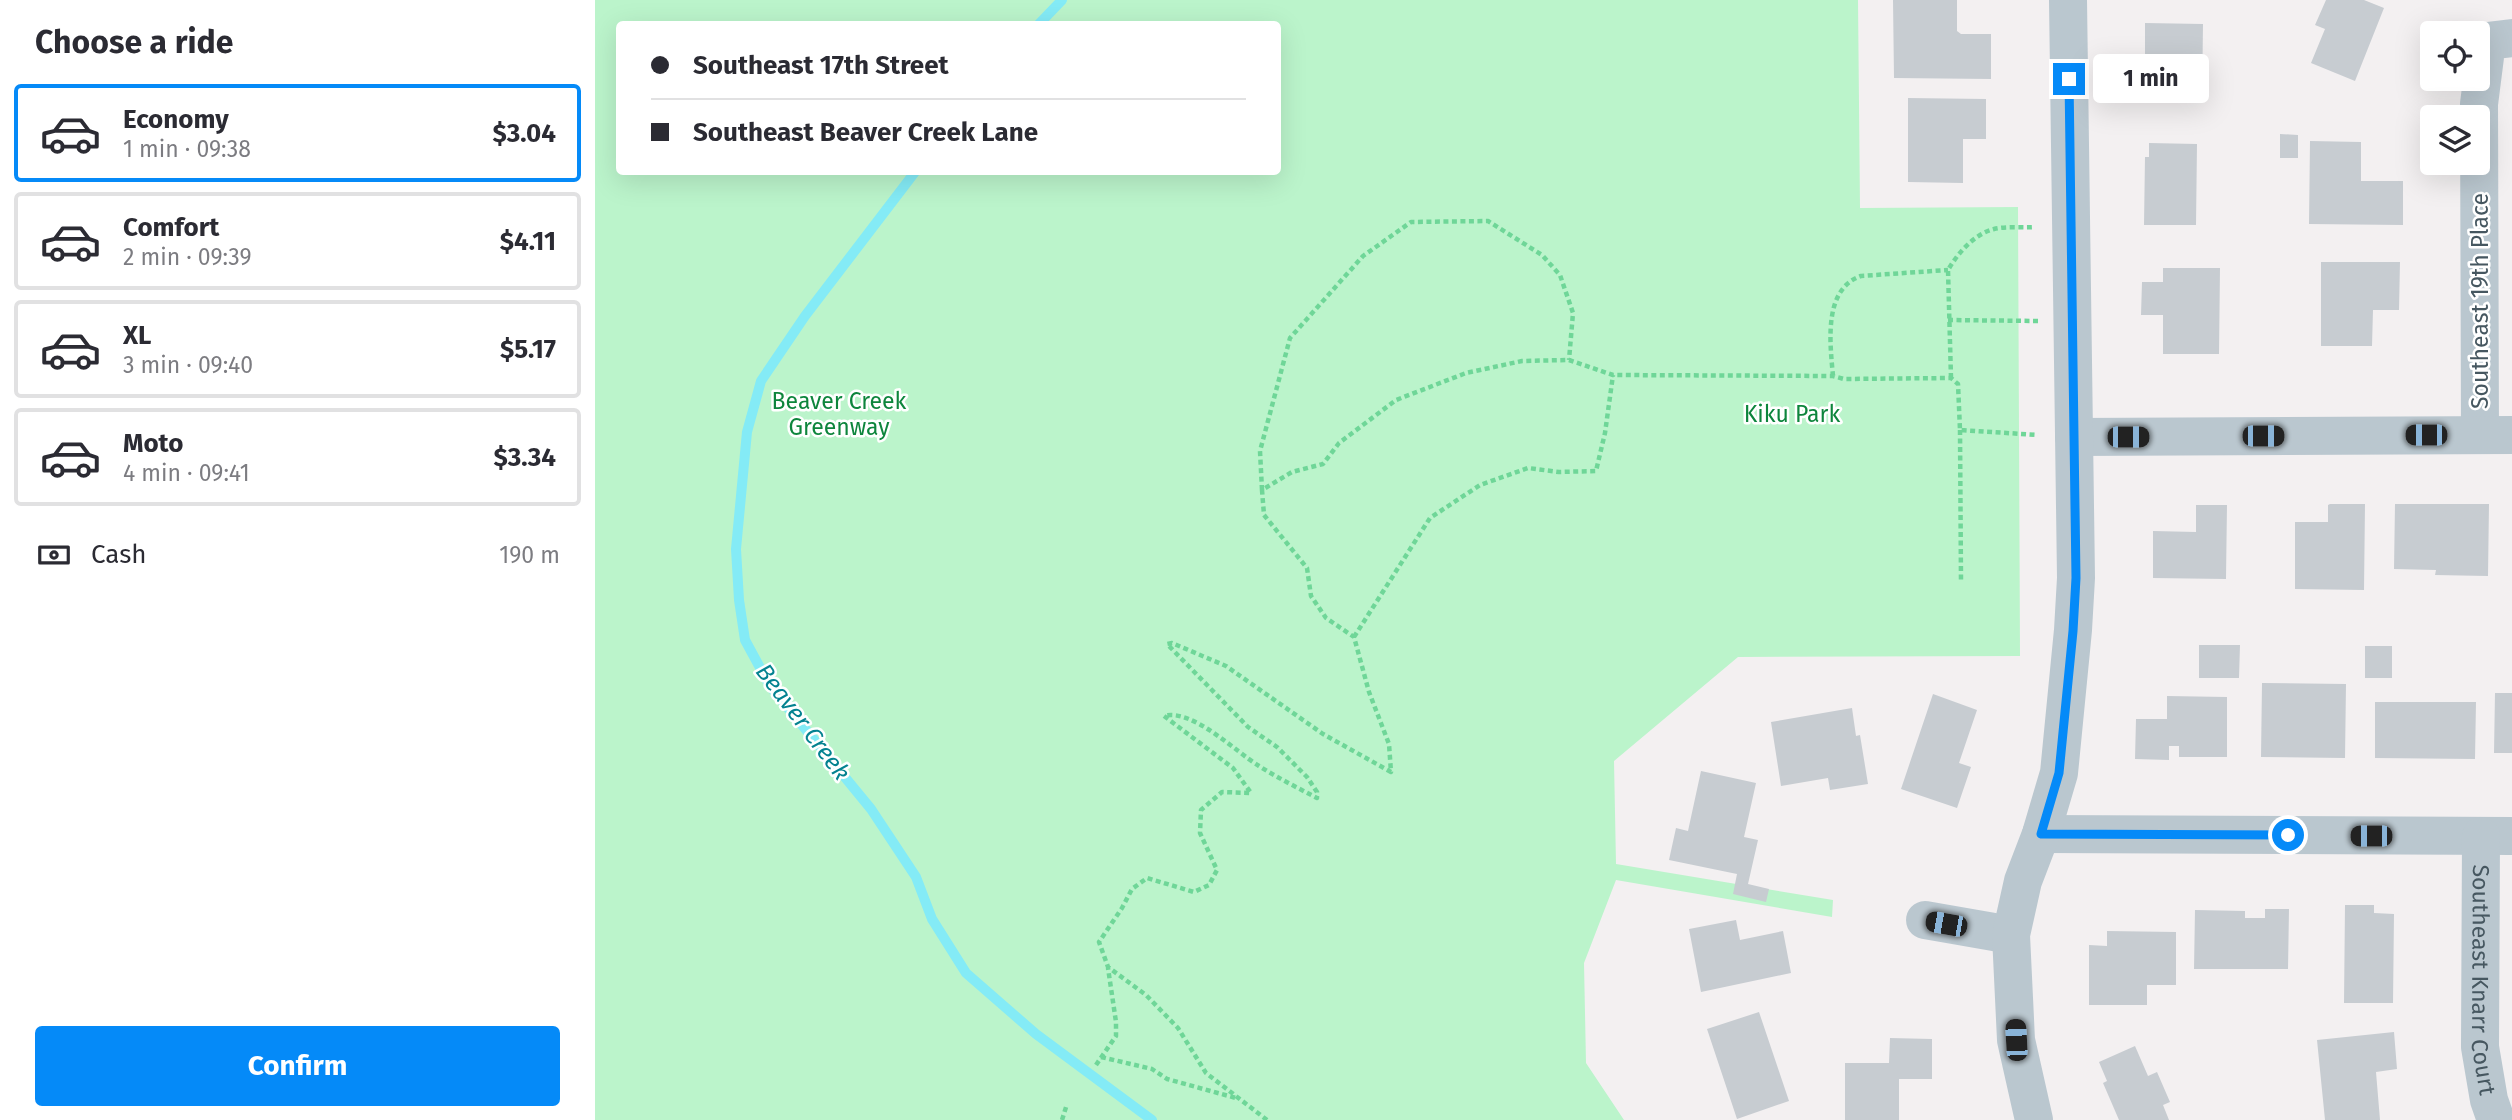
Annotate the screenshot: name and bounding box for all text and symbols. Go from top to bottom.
map controls [2420,21,2490,175]
button: locate [2420,21,2490,91]
text: Choose a ride [35,23,233,61]
text: Southeast 17th Street [693,50,949,81]
callout: 1 min [2093,55,2209,104]
route end [2053,63,2085,95]
text: 1 min [2123,64,2179,92]
icon: car [39,102,102,165]
text: Economy [123,104,229,135]
button: layers [2420,105,2490,175]
text: Southeast Beaver Creek Lane [693,117,1038,148]
text: $3.04 [492,118,556,149]
text: 1 min · 09:38 [123,135,251,163]
street label: Southeast 19th Place [2466,193,2494,409]
icon: car [39,210,102,273]
text: Comfort [123,212,219,243]
text: $4.11 [500,226,556,257]
text: 2 min · 09:39 [123,243,252,271]
icon: car [39,318,102,381]
text: XL [123,320,151,351]
text: $5.17 [500,334,556,365]
text: 3 min · 09:40 [123,351,253,379]
park label: Beaver Creek Greenway [772,387,907,441]
park label: Kiku Park [1744,400,1840,428]
car [2406,425,2448,446]
icon: car [39,426,102,489]
car [2243,426,2285,447]
car [2108,427,2150,448]
text: Moto [123,428,183,459]
text: $3.34 [493,442,556,473]
text: 4 min · 09:41 [123,459,250,487]
icon: cash [35,536,73,574]
text: Cash [91,539,147,570]
text: 190 m [499,541,560,569]
water label: Beaver Creek [750,658,856,786]
route start [2272,819,2304,851]
car [2351,826,2393,847]
street label: Southeast Knarr Court [2466,865,2502,1098]
car [1924,910,1969,938]
car [2005,1018,2028,1062]
button: Confirm [35,1026,560,1106]

